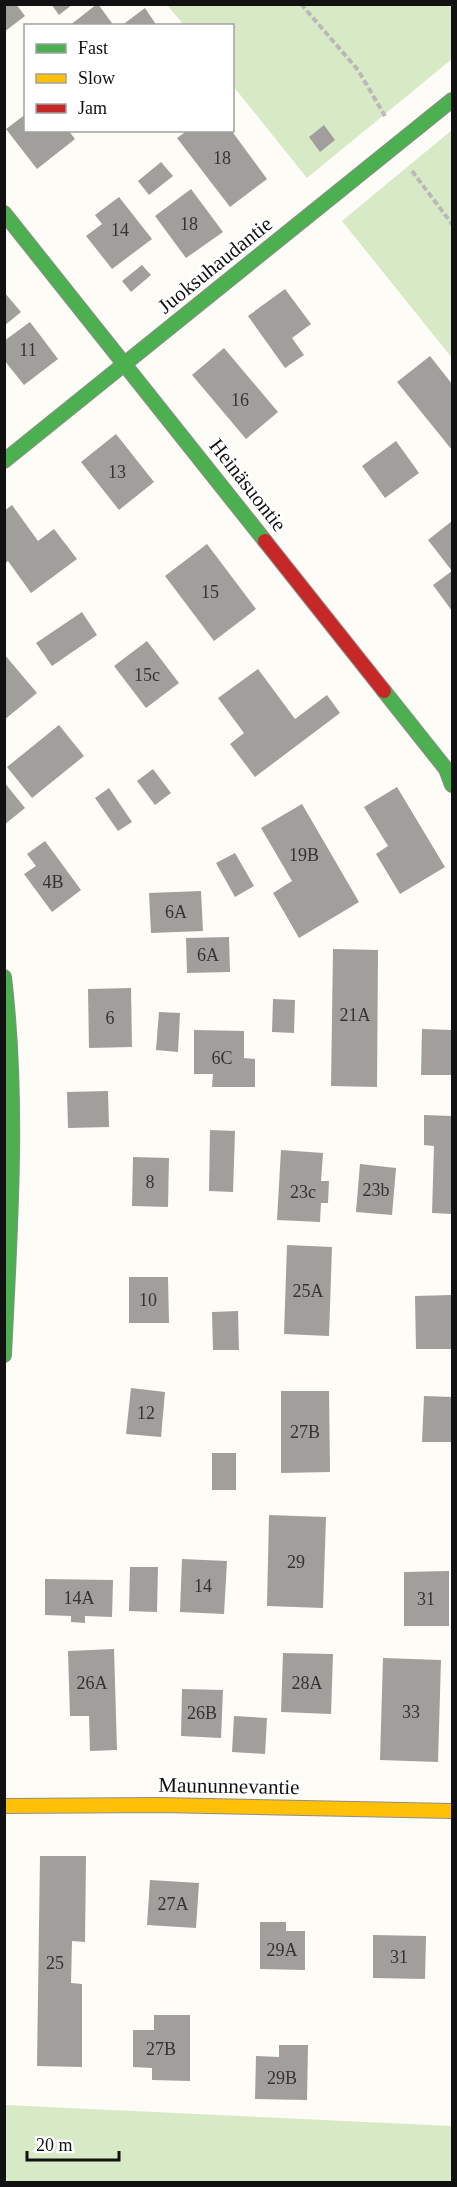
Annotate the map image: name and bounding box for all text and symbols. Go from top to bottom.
legend [24,24,234,132]
text: Fast [78,38,108,58]
text: Slow [78,68,115,88]
text: Jam [78,98,107,118]
house number: 18 [213,148,231,168]
street label: Juoksuhaudantie [153,212,277,318]
house number: 18 [180,214,198,234]
house number: 14 [111,220,129,240]
house number: 11 [19,340,37,360]
house number: 16 [231,390,249,410]
street label: Heinäsuontie [204,434,292,536]
house number: 13 [108,462,126,482]
house number: 15 [201,582,219,602]
house number: 15c [134,665,160,685]
house number: 19B [289,845,319,865]
house number: 4B [42,872,64,892]
house number: 6A [165,902,187,922]
house number: 6A [197,945,219,965]
house number: 21A [340,1005,371,1025]
house number: 6 [106,1008,115,1028]
house number: 6C [211,1048,233,1068]
house number: 8 [146,1172,155,1192]
house number: 23b [363,1180,390,1200]
house number: 23c [290,1182,316,1202]
house number: 25A [293,1281,324,1301]
house number: 10 [139,1290,157,1310]
house number: 12 [137,1403,155,1423]
house number: 27B [290,1422,320,1442]
house number: 29 [287,1552,305,1572]
house number: 14 [194,1576,212,1596]
house number: 14A [64,1588,95,1608]
house number: 31 [417,1589,435,1609]
house number: 26A [77,1673,108,1693]
house number: 28A [292,1673,323,1693]
house number: 33 [402,1702,420,1722]
house number: 26B [187,1703,217,1723]
street label: Maununnevantie [158,1773,300,1799]
house number: 27A [158,1894,189,1914]
house number: 29A [267,1940,298,1960]
house number: 31 [390,1947,408,1967]
house number: 25 [46,1953,64,1973]
house number: 27B [146,2039,176,2059]
house number: 29B [267,2068,297,2088]
scale bar [27,2124,118,2162]
text: 20 m [36,2135,73,2155]

